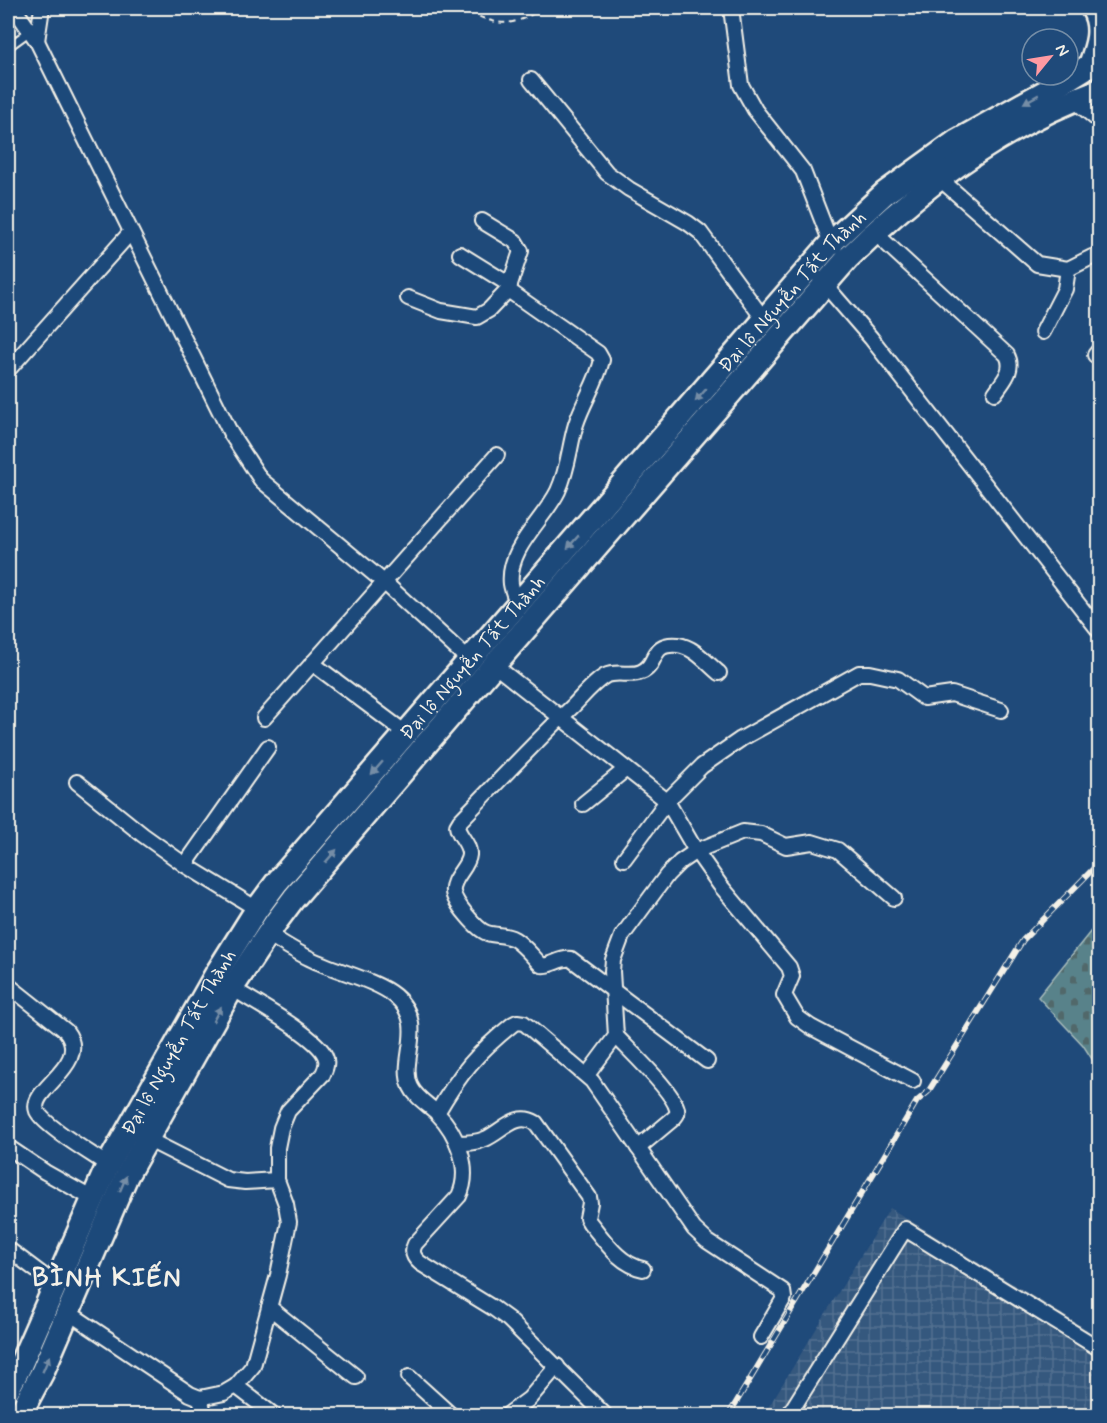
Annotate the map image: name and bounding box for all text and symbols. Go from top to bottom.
north arrow [1020,27,1080,87]
text: N [1050,40,1073,60]
one-way arrow [1023,94,1039,105]
street label: Đại lộ Nguyễn Tất Thành [713,205,873,379]
one-way arrow [695,387,708,402]
one-way arrow [567,534,580,549]
street label: Đại lộ Nguyễn Tất Thành [394,570,552,746]
one-way arrow [370,761,384,776]
one-way arrow [324,848,337,864]
street label: Đại lộ Nguyễn Tất Thành [116,945,243,1141]
one-way arrow [212,1005,222,1022]
one-way arrow [118,1176,127,1193]
district label: BÌNH KIẾN [32,1260,182,1296]
one-way arrow [41,1354,51,1372]

